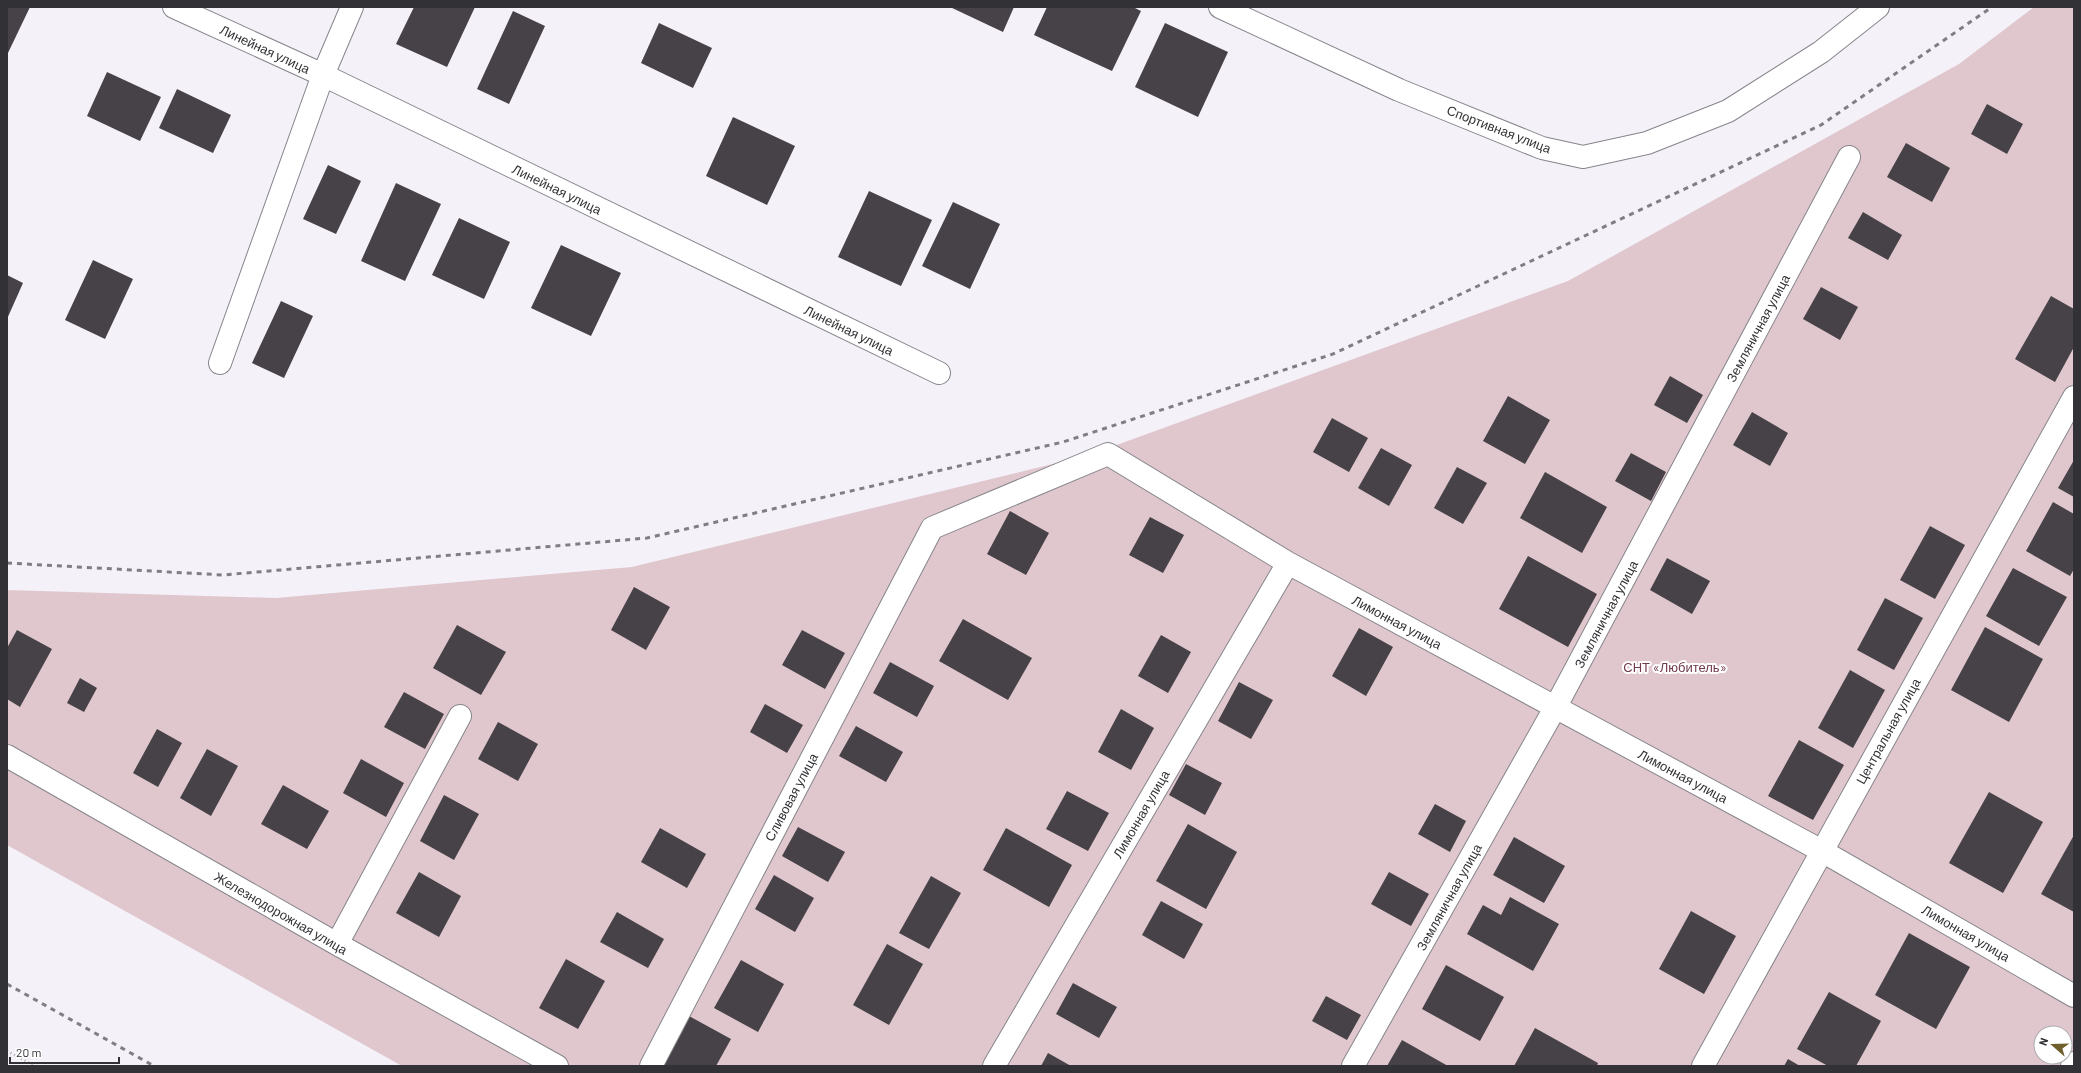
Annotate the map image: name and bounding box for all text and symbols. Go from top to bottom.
street label: Линейная улица [218,21,313,77]
street label: Спортивная улица [1445,102,1554,157]
street label: Линейная улица [510,160,605,218]
street label: Земляничная улица [1723,271,1794,385]
street label: Линейная улица [802,301,897,359]
street label: Земляничная улица [1571,557,1642,671]
street label: Лимонная улица [1350,592,1445,653]
park label: СНТ «Любитель» [1623,659,1727,675]
street label: Центральная улица [1852,675,1924,787]
street label: Лимонная улица [1636,746,1731,807]
street label: Сливовая улица [761,749,821,844]
street label: Лимонная улица [1109,767,1173,861]
street label: Земляничная улица [1413,840,1485,953]
street label: Железнодорожная улица [212,868,351,958]
street label: Лимонная улица [1919,901,2013,965]
north arrow [2033,1025,2073,1065]
text: N [2036,1036,2050,1047]
scale bar [10,1039,119,1065]
text: 20 m [16,1045,42,1059]

